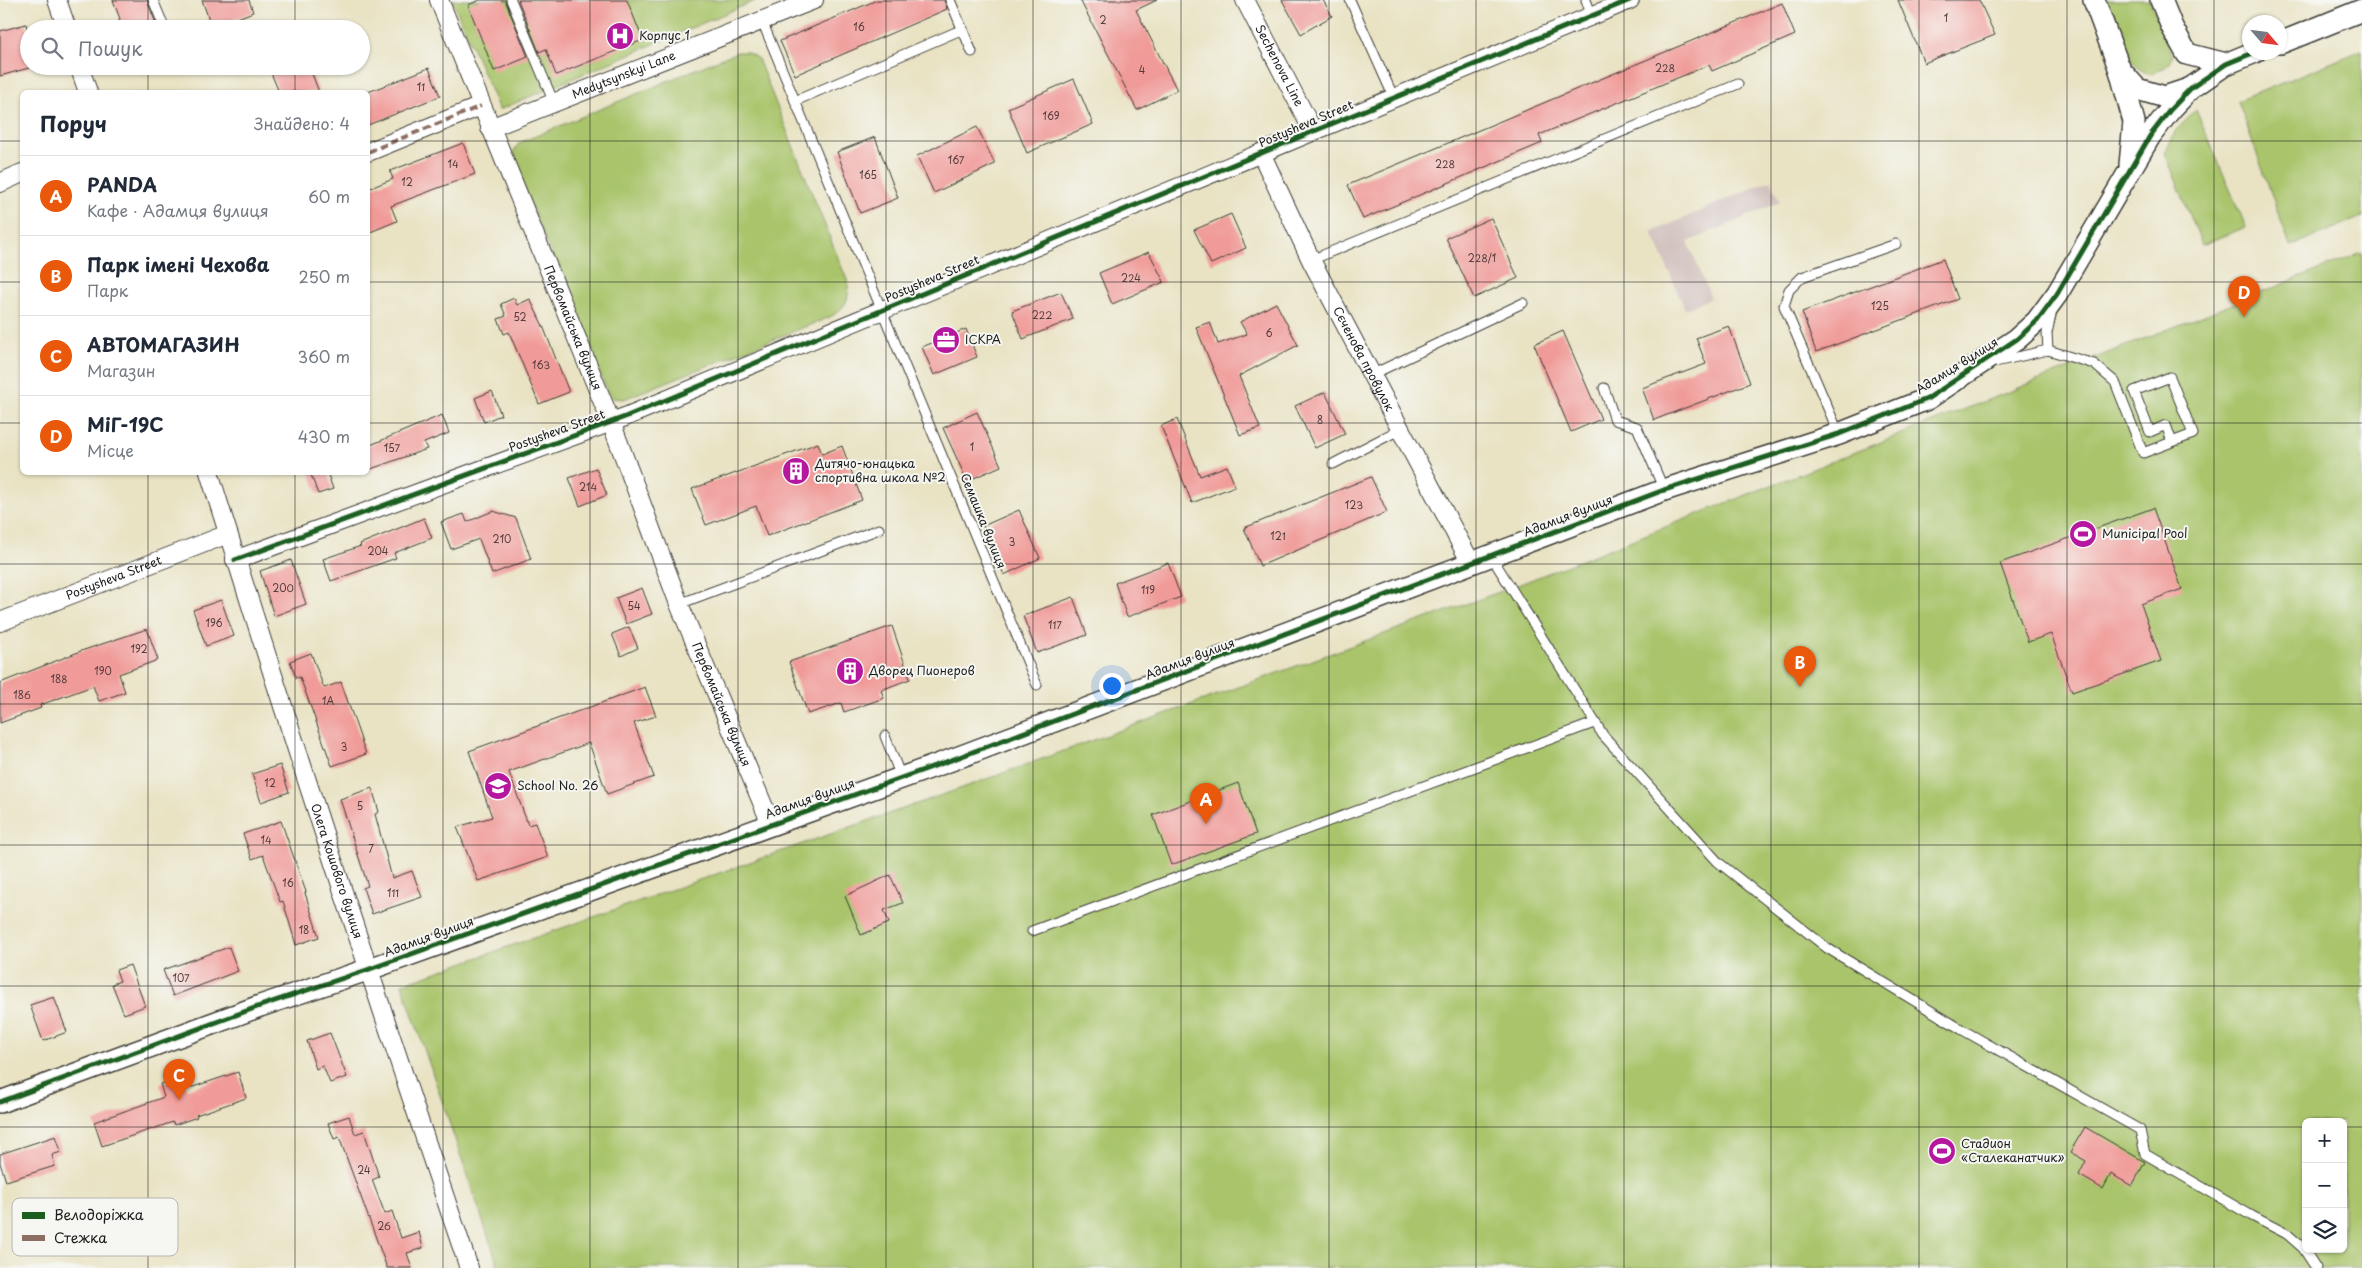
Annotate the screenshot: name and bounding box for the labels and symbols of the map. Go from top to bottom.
house number: 1 [1944,10,1948,25]
house number: 2 [1099,12,1107,27]
north arrow [2242,15,2287,60]
house number: 16 [853,19,865,34]
hospital icon: Корпус 1 [605,21,635,51]
street label: Sechenova Line [1251,21,1309,110]
place label: Корпус 1 [639,26,690,44]
street label: Medytsynskyi Lane [569,46,678,103]
house number: 228 [1655,60,1675,75]
house number: 4 [1139,62,1146,77]
house number: 11 [417,79,425,94]
street label: Postysheva Street [1256,95,1356,151]
house number: 169 [1042,108,1060,123]
house number: 167 [948,152,965,167]
house number: 14 [447,156,459,171]
house number: 228 [1435,156,1455,171]
house number: 165 [859,167,877,182]
house number: 12 [401,174,413,189]
street label: Postysheva Street [882,250,982,306]
house number: 228/1 [1468,250,1496,265]
street label: Первомайська вулиця [540,262,607,392]
house number: 224 [1121,270,1141,285]
pin: D [2228,276,2260,317]
house number: 125 [1871,298,1889,313]
street label: Сєченова провулок [1329,303,1400,415]
house number: 222 [1032,307,1052,322]
house number: 52 [513,309,527,324]
office icon: ІСКРА [931,325,961,355]
house number: 6 [1265,325,1273,340]
place label: ІСКРА [965,330,1001,348]
street label: Адамця вулиця [1912,333,2001,398]
house number: 163 [532,357,550,372]
street label: Postysheva Street [506,404,607,456]
house number: 8 [1317,412,1323,427]
house number: 1 [970,439,974,454]
house number: 157 [384,440,401,455]
place label: Дитячо-юнацька спортивна школа №2 [814,454,946,486]
building icon: Дитячо-юнацька спортивна школа №2 [781,456,811,486]
street label: Семашка вулиця [957,470,1011,571]
house number: 214 [579,479,597,494]
street label: Адамця вулиця [1520,490,1615,540]
house number: 123 [1345,497,1363,512]
sports icon: Municipal Pool [2068,519,2098,549]
place label: Municipal Pool [2102,524,2187,542]
house number: 121 [1270,528,1286,543]
house number: 210 [493,531,511,546]
house number: 3 [1009,534,1015,549]
house number: 204 [368,543,389,558]
street label: Postysheva Street [63,550,164,604]
house number: 200 [272,580,294,595]
house number: 119 [1141,582,1155,597]
house number: 54 [627,598,641,613]
house number: 196 [205,615,223,630]
house number: 117 [1048,617,1062,632]
street label: Адамця вулиця [1142,633,1237,683]
street label: Первомайська вулиця [688,639,756,769]
house number: 192 [130,641,148,656]
pin: B [1784,646,1816,687]
building icon: Дворец Пионеров [835,656,865,686]
place label: Дворец Пионеров [868,661,975,679]
house number: 190 [94,663,112,678]
house number: 188 [51,671,67,686]
your location [1099,673,1125,699]
house number: 186 [13,687,31,702]
house number: 1А [322,693,334,708]
house number: 3 [341,739,347,754]
school or university icon: School No. 26 [483,771,513,801]
street label: Адамця вулиця [762,773,857,823]
house number: 12 [264,775,276,790]
place label: School No. 26 [517,776,598,794]
pin: A [1190,783,1222,824]
house number: 5 [357,798,363,813]
street label: Олега Кошового вулиця [307,801,368,941]
house number: 14 [260,832,272,847]
house number: 7 [368,841,374,856]
house number: 16 [282,875,294,890]
house number: 111 [387,885,399,900]
street label: Адамця вулиця [381,911,476,961]
house number: 18 [299,922,309,937]
house number: 107 [172,970,190,985]
pin: C [163,1059,195,1100]
place label: Стадион «Сталеканатчик» [1961,1134,2064,1166]
sports icon: Стадион «Сталеканатчик» [1927,1136,1957,1166]
house number: 24 [357,1162,371,1177]
legend [12,1198,178,1256]
text: Велодоріжка [54,1204,144,1225]
house number: 26 [377,1218,391,1233]
text: Стежка [54,1227,107,1248]

